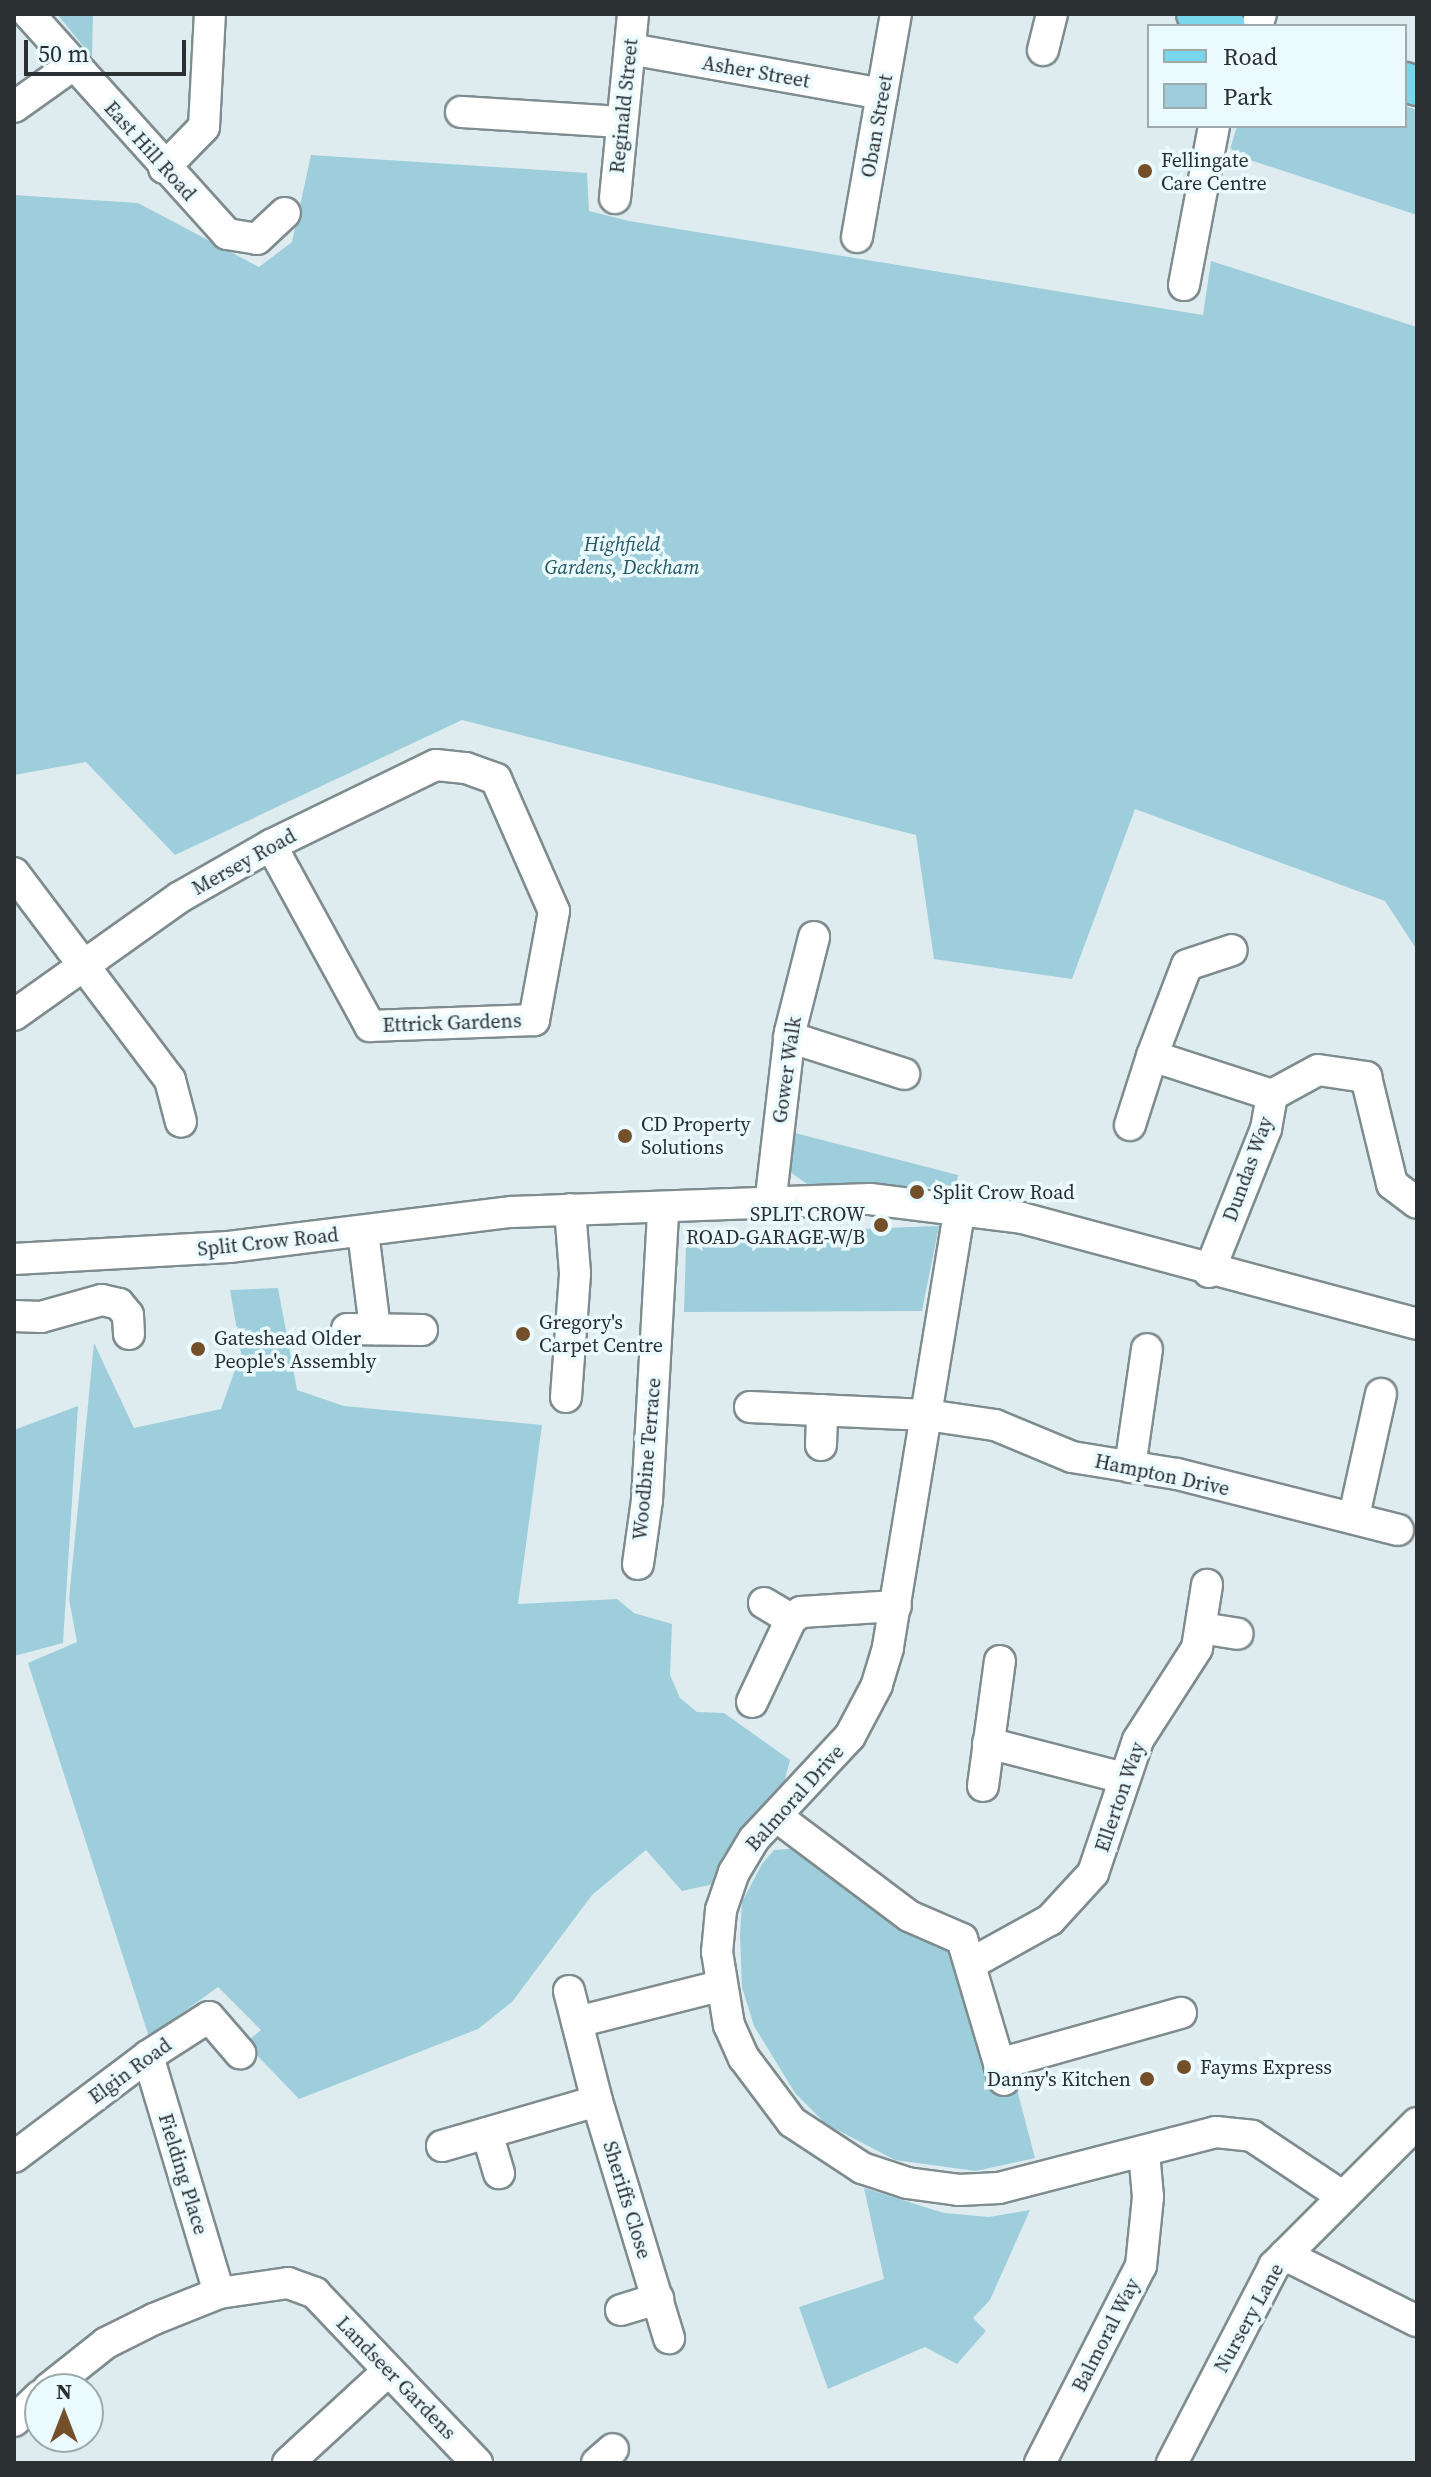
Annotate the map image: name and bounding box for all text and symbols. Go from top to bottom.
scale bar [28,24,190,74]
legend [1147,24,1407,128]
text: 50 m [38,37,89,70]
street label: Reginald Street [605,37,643,175]
text: Road [1223,40,1277,73]
street label: Asher Street [700,51,812,93]
street label: Oban Street [856,73,898,179]
text: Park [1223,80,1272,113]
street label: East Hill Road [99,96,201,206]
place label: Fellingate Care Centre [1161,148,1267,195]
marker: Fellingate Care Centre [1136,162,1154,180]
park label: Highfield Gardens, Deckham [544,533,700,580]
street label: Mersey Road [188,824,300,900]
street label: Ettrick Gardens [382,1009,522,1037]
street label: Gower Walk [768,1015,806,1125]
place label: CD Property Solutions [641,1112,751,1159]
street label: Dundas Way [1218,1113,1278,1225]
marker: CD Property Solutions [616,1127,634,1145]
place label: Split Crow Road [933,1180,1075,1204]
marker: Split Crow Road [908,1183,926,1201]
place label: SPLIT CROW ROAD-GARAGE-W/B [686,1202,865,1249]
marker: SPLIT CROW ROAD-GARAGE-W/B [872,1216,890,1234]
street label: Split Crow Road [196,1223,340,1261]
place label: Gregory's Carpet Centre [539,1310,663,1357]
marker: Gregory's Carpet Centre [514,1325,532,1343]
place label: Gateshead Older People's Assembly [214,1326,376,1373]
marker: Gateshead Older People's Assembly [189,1340,207,1358]
street label: Woodbine Terrace [628,1377,666,1541]
street label: Hampton Drive [1092,1449,1232,1501]
street label: Ellerton Way [1090,1739,1150,1855]
street label: Balmoral Drive [741,1740,849,1856]
street label: Elgin Road [84,2033,176,2109]
place label: Fayms Express [1200,2055,1332,2079]
marker: Fayms Express [1175,2058,1193,2076]
place label: Danny's Kitchen [987,2067,1131,2091]
marker: Danny's Kitchen [1138,2070,1156,2088]
street label: Fielding Place [153,2111,213,2237]
street label: Sheriffs Close [598,2138,656,2262]
street label: Nursery Lane [1209,2259,1289,2377]
street label: Balmoral Way [1067,2274,1145,2396]
street label: Landseer Gardens [331,2311,461,2445]
north arrow [24,2373,104,2453]
text: N [56,2376,72,2406]

